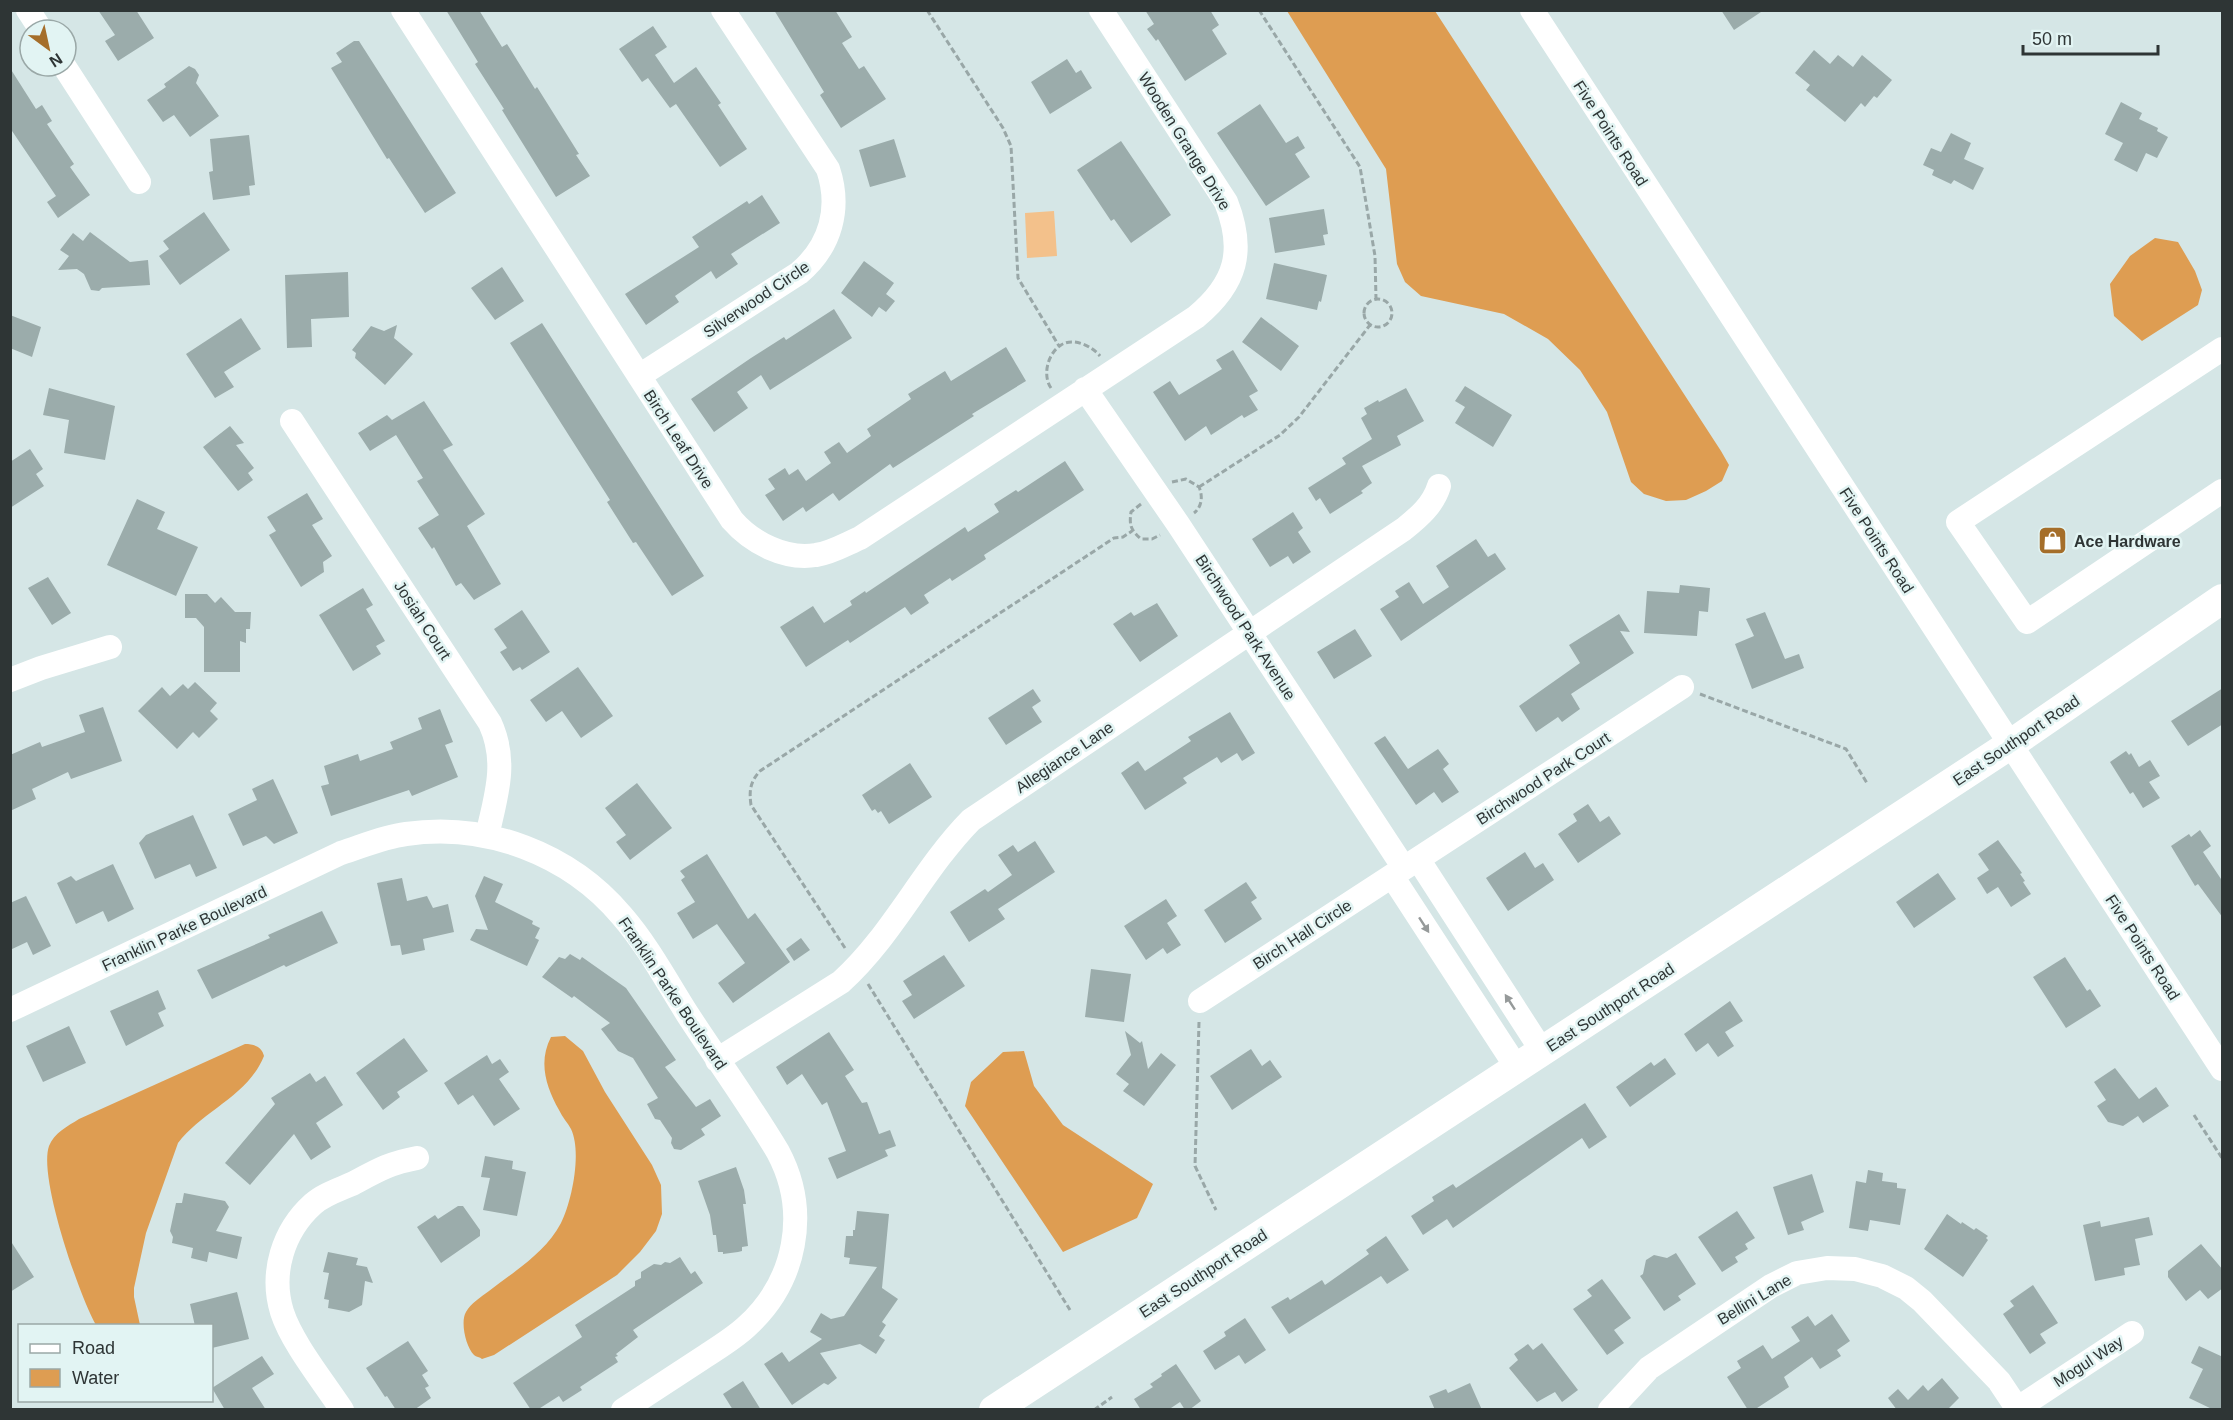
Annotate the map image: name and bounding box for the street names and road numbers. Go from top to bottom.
street label: Wooden Grange Drive [1135,69,1234,213]
street label: Five Points Road [1570,78,1651,189]
street label: Silverwood Circle [700,258,812,341]
street label: Birch Leaf Drive [640,387,717,492]
street label: Five Points Road [1836,485,1917,596]
street label: Birchwood Park Avenue [1192,552,1299,703]
street label: Josiah Court [391,578,454,663]
street label: East Southport Road [1950,692,2083,789]
street label: Allegiance Lane [1012,718,1116,796]
street label: Birchwood Park Court [1473,729,1614,828]
street label: Franklin Parke Boulevard [99,883,269,974]
street label: Five Points Road [2102,892,2183,1003]
street label: Birch Hall Circle [1250,896,1355,973]
street label: Franklin Parke Boulevard [615,914,730,1072]
street label: East Southport Road [1543,960,1677,1055]
street label: East Southport Road [1136,1226,1270,1321]
street label: Bellini Lane [1714,1271,1794,1328]
street label: Mogul Way [2050,1333,2126,1390]

